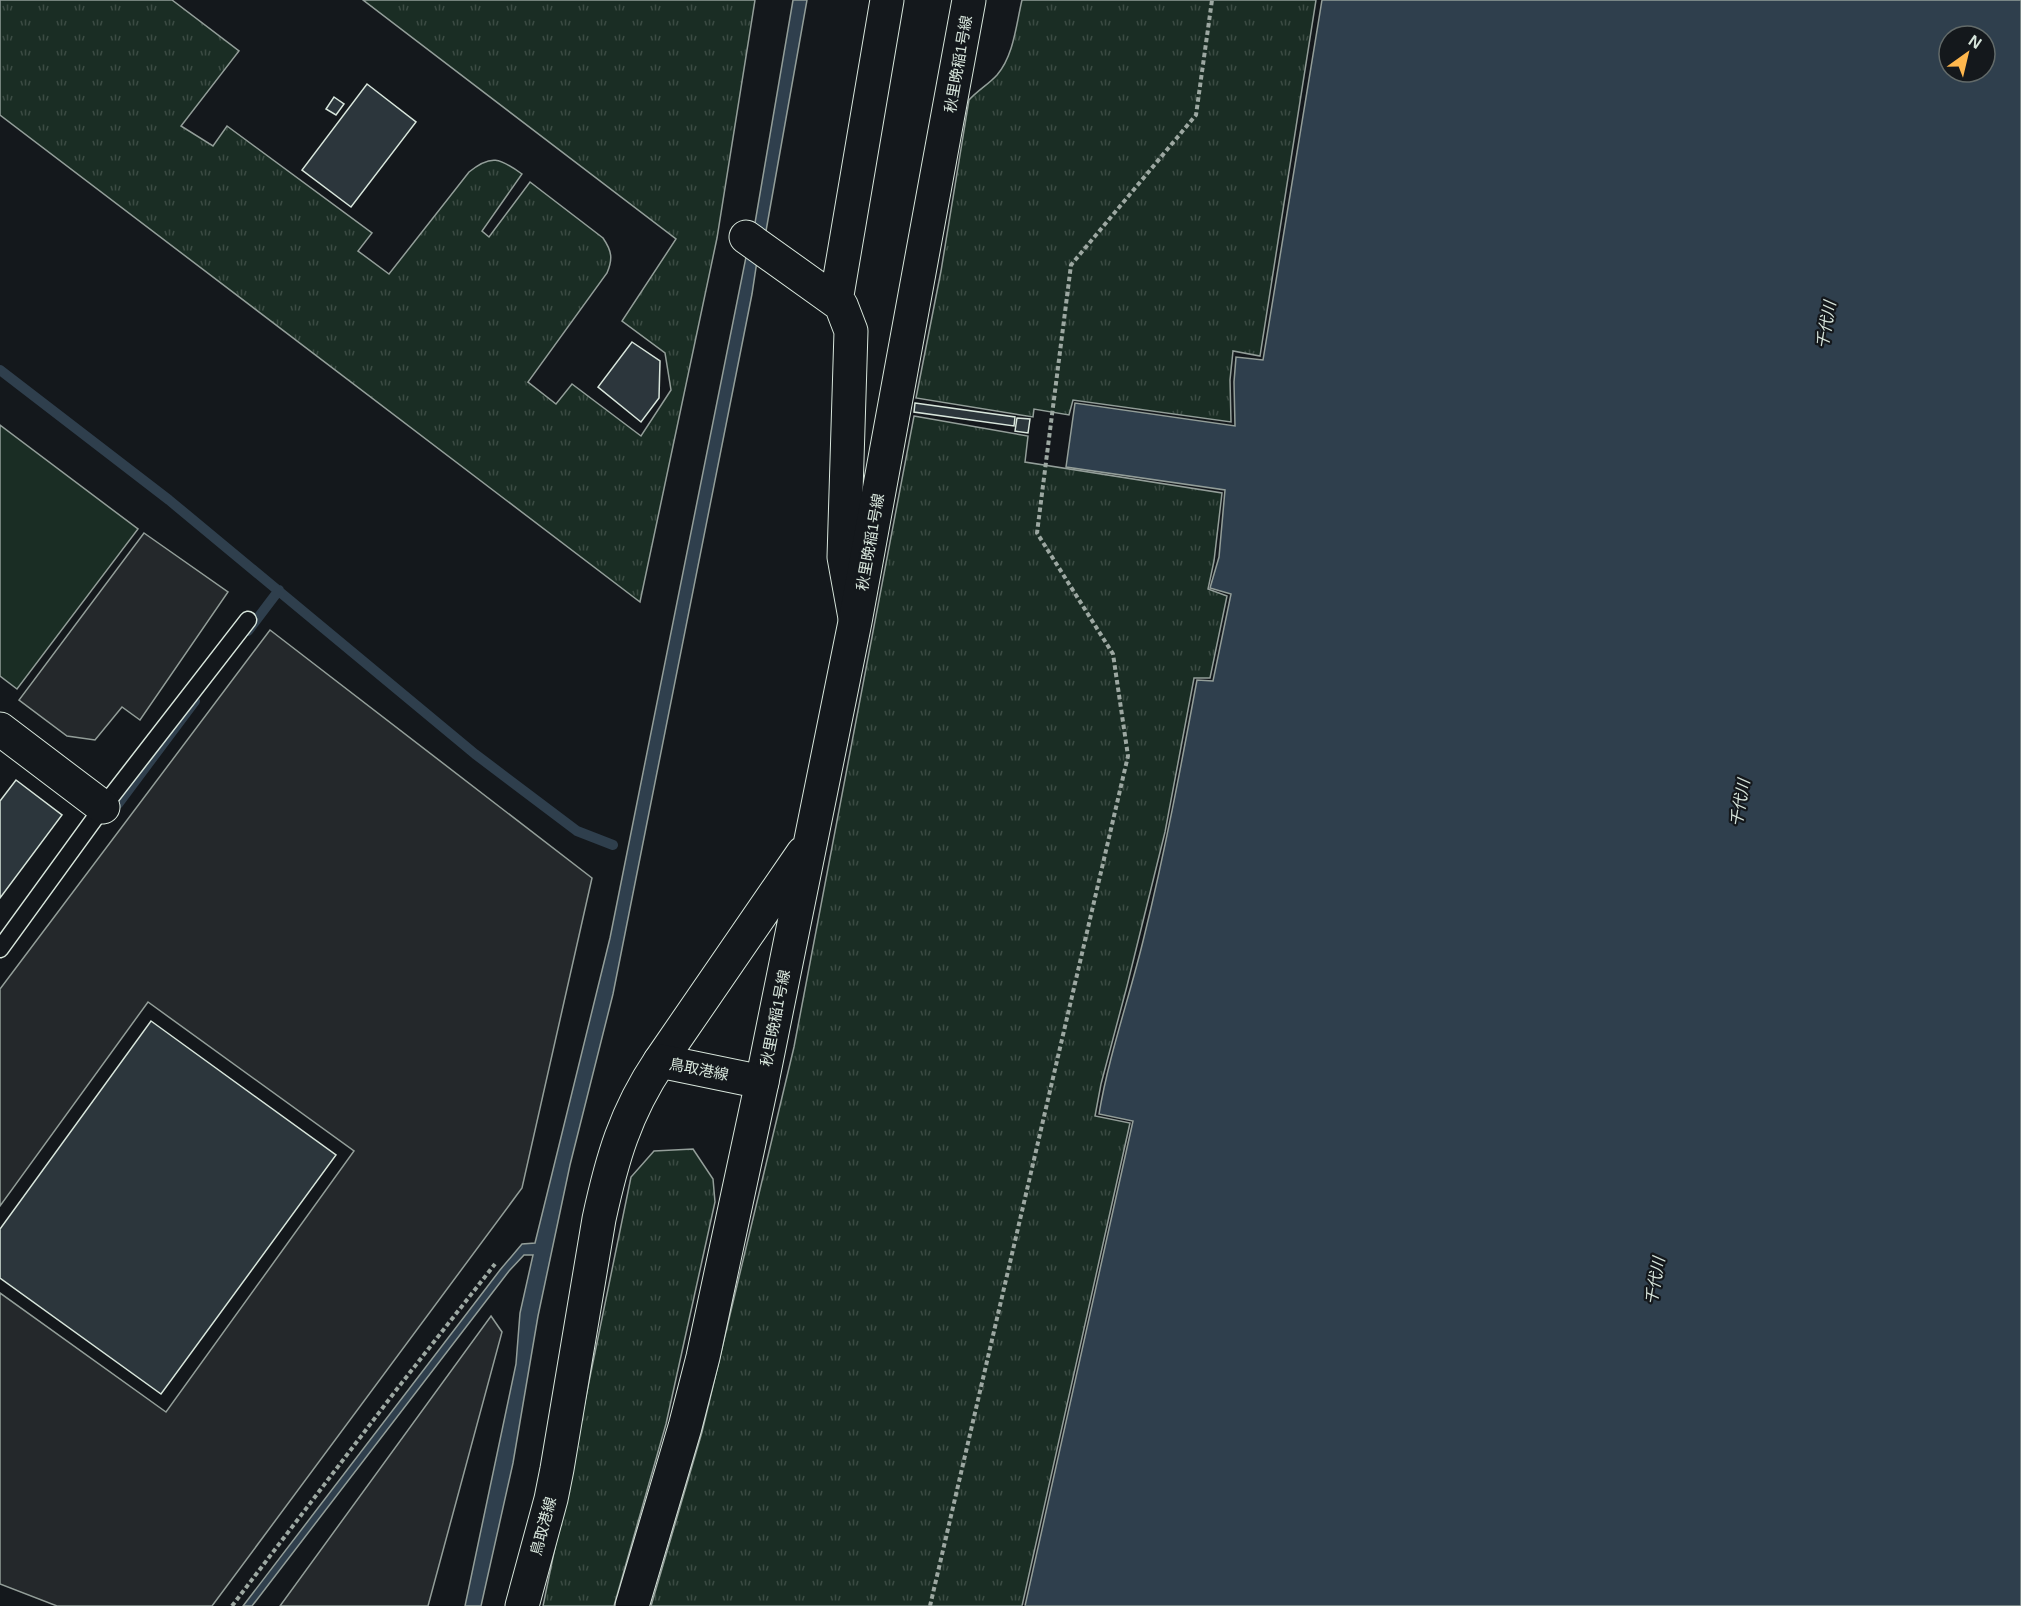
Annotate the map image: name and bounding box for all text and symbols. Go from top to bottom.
street label: 秋里晩稲1号線 [941,14,975,114]
north arrow [1937,24,1997,84]
text: N [1966,32,1985,52]
water label: 千代川 [1813,298,1839,350]
street label: 秋里晩稲1号線 [853,492,887,592]
water label: 千代川 [1727,776,1753,828]
street label: 秋里晩稲1号線 [757,968,793,1068]
street label: 鳥取港線 [668,1055,730,1083]
water label: 千代川 [1642,1254,1668,1306]
street label: 鳥取港線 [527,1495,559,1557]

